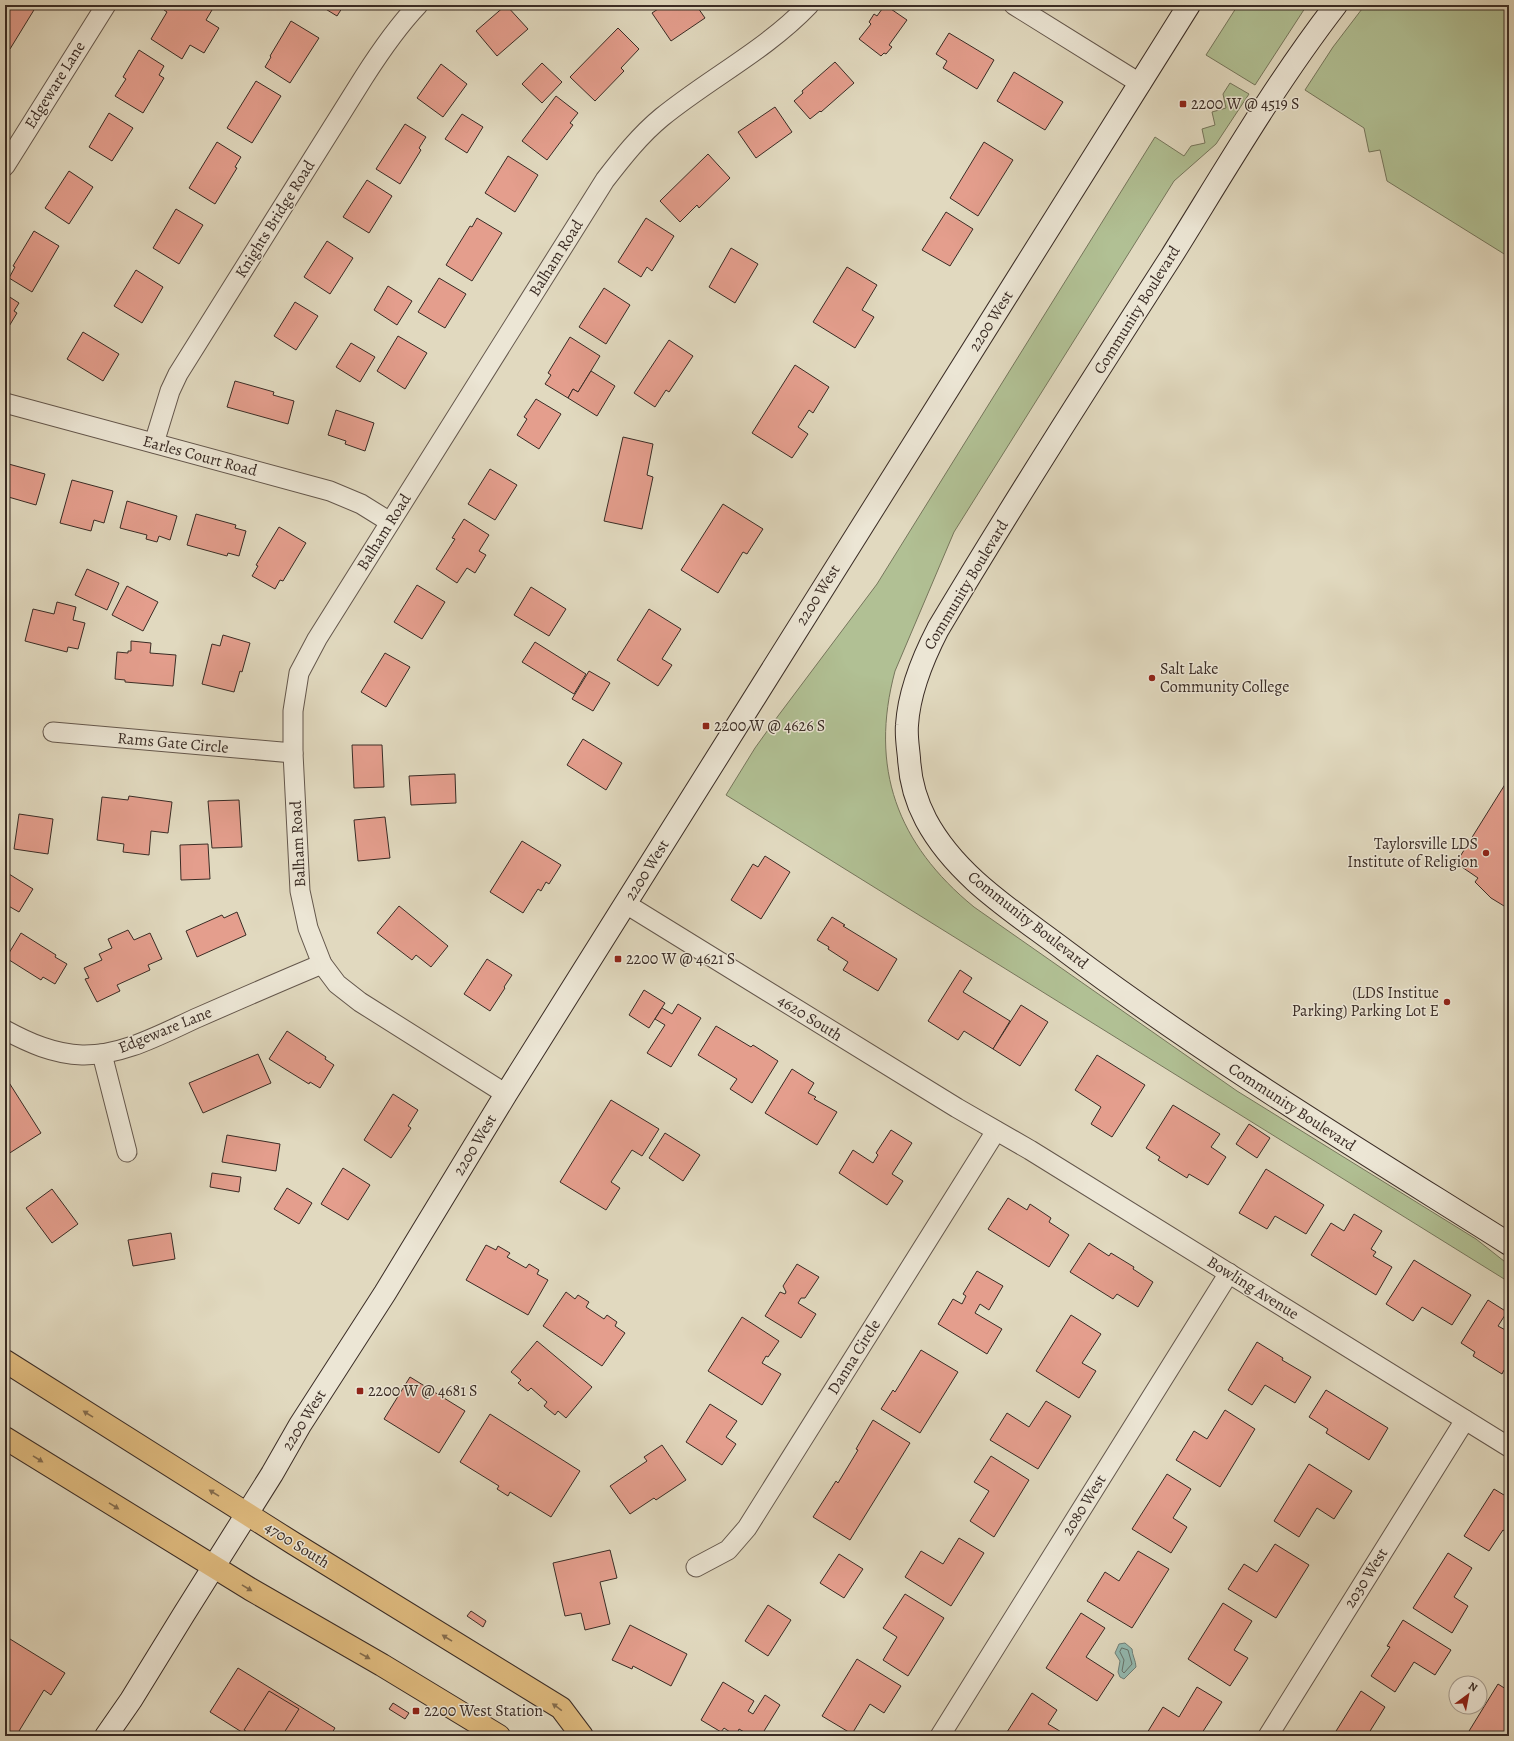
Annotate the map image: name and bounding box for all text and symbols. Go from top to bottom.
street label: Edgeware Lane [19,37,91,133]
place label: 2200 W @ 4519 S [1191,93,1300,115]
marker: 2200 W @ 4519 S [1178,99,1188,109]
street label: Knights Bridge Road [230,156,320,282]
street label: Balham Road [524,215,589,301]
street label: Community Boulevard [1089,241,1186,378]
street label: 2200 West [964,286,1018,356]
street label: Earles Court Road [140,430,260,482]
street label: Balham Road [352,489,417,575]
street label: Community Boulevard [919,516,1014,654]
street label: 2200 West [791,560,845,630]
place label: Salt Lake Community College [1160,658,1289,698]
marker: Salt Lake Community College [1147,673,1157,683]
place label: 2200 W @ 4626 S [714,715,825,737]
marker: 2200 W @ 4626 S [701,721,711,731]
street label: Rams Gate Circle [117,727,229,759]
street label: Balham Road [285,800,311,888]
place label: Taylorsville LDS Institute of Religion [1347,833,1478,873]
street label: 2200 West [620,835,674,905]
marker: Taylorsville LDS Institute of Religion [1481,848,1491,858]
street label: Community Boulevard [963,866,1093,974]
place label: 2200 W @ 4621 S [626,948,735,970]
marker: 2200 W @ 4621 S [613,954,623,964]
place label: (LDS Institue Parking) Parking Lot E [1292,982,1439,1022]
street label: 4620 South [773,989,847,1047]
marker: (LDS Institue Parking) Parking Lot E [1442,997,1452,1007]
street label: Edgeware Lane [115,1001,215,1059]
street label: Community Boulevard [1224,1058,1360,1157]
street label: 2200 West [448,1110,502,1180]
street label: Bowling Avenue [1203,1251,1303,1325]
street label: Danna Circle [822,1315,886,1399]
place label: 2200 W @ 4681 S [368,1380,478,1402]
street label: 2200 West [277,1385,331,1455]
marker: 2200 W @ 4681 S [355,1386,365,1396]
one-way arrow [83,1410,94,1418]
one-way arrow [32,1455,44,1462]
street label: 2080 West [1057,1470,1111,1540]
one-way arrow [208,1489,220,1496]
one-way arrow [108,1502,120,1509]
street label: 4700 South [260,1516,334,1574]
street label: 2030 West [1339,1544,1393,1612]
one-way arrow [241,1584,253,1591]
one-way arrow [442,1634,452,1642]
one-way arrow [359,1652,371,1659]
north arrow [1448,1675,1488,1715]
text: N [1466,1678,1480,1695]
place label: 2200 West Station [424,1700,543,1722]
one-way arrow [552,1703,562,1711]
marker: 2200 West Station [411,1706,421,1716]

